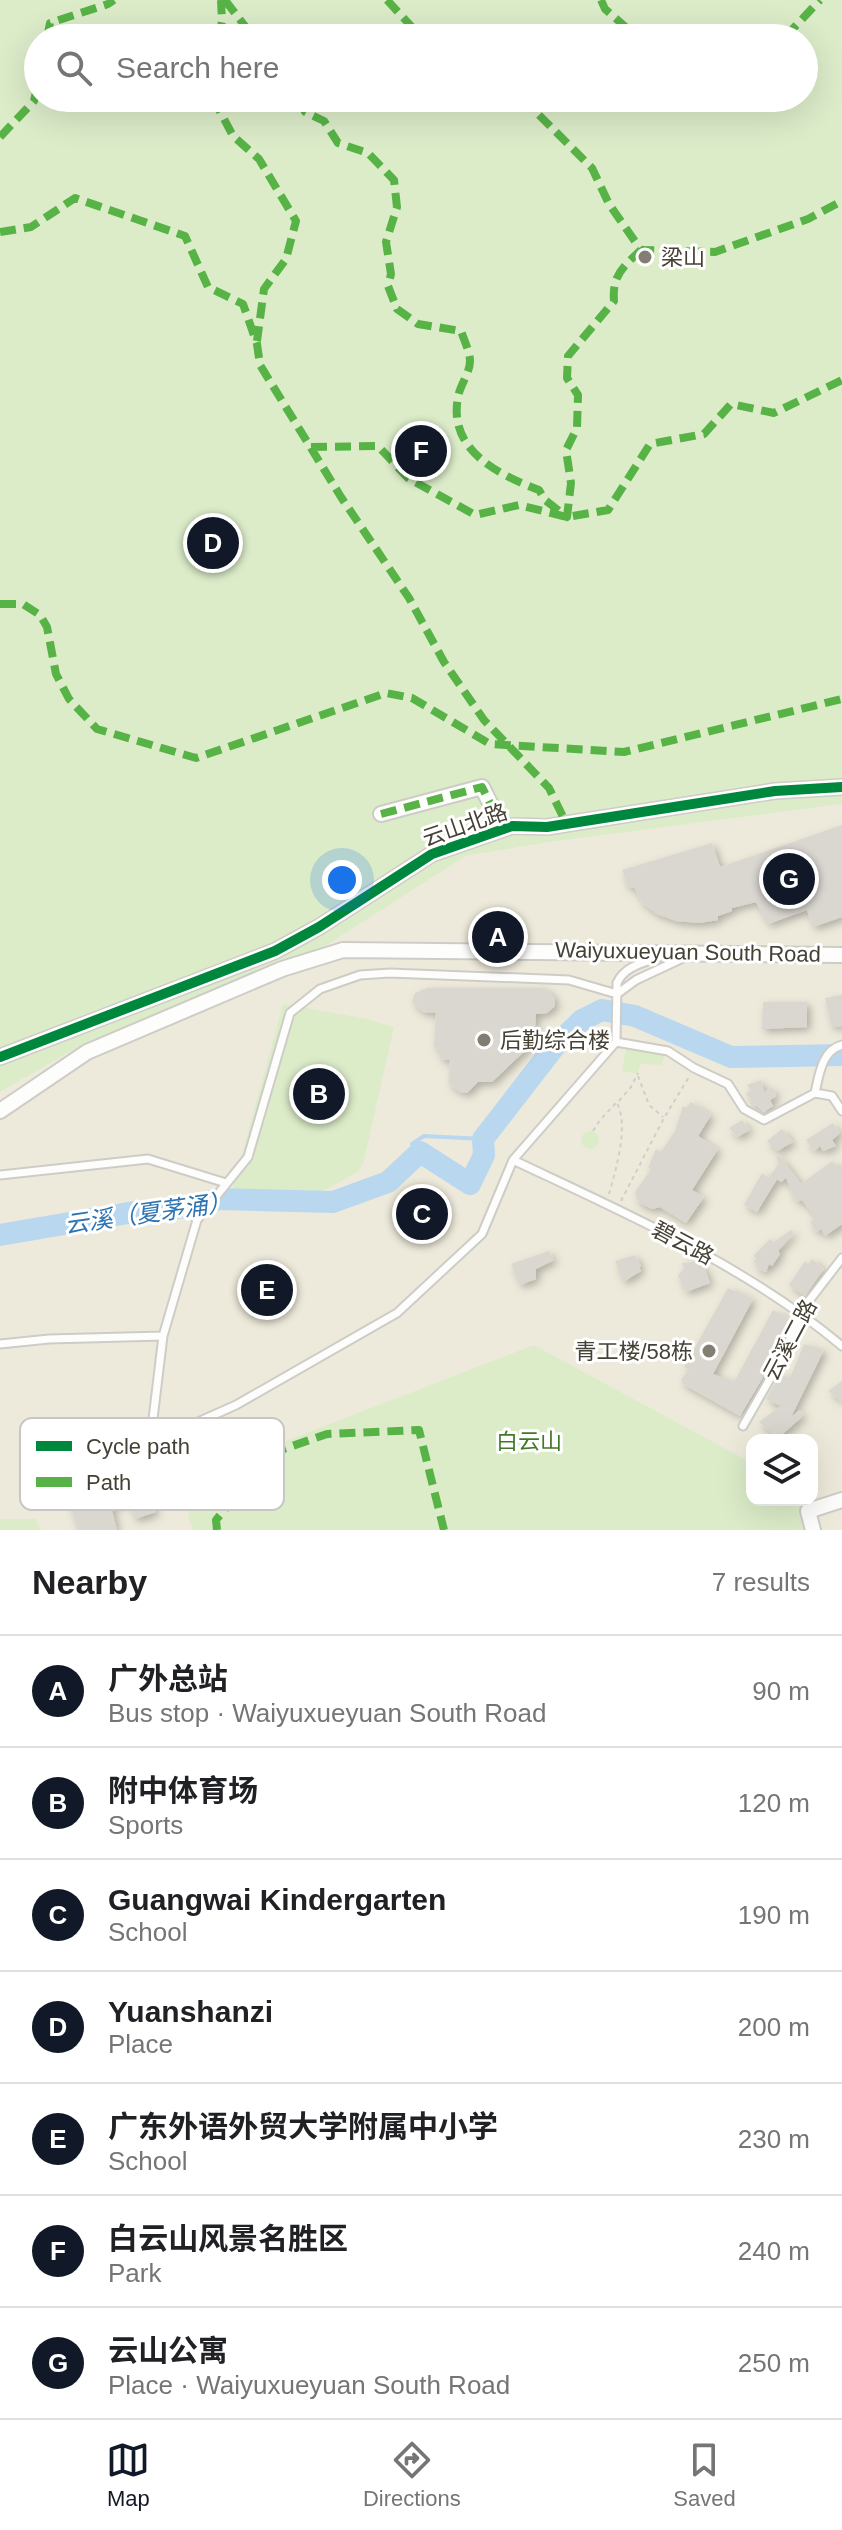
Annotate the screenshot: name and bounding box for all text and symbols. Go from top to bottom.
search box [24,24,818,112]
icon: search [52,46,96,90]
text: Search here [116,51,279,84]
place label: 梁山 [661,245,705,270]
marker: 梁山 [636,248,654,266]
pin: F [395,421,447,481]
pin: D [187,513,239,573]
street label: 云山北路 [419,799,511,851]
pin: G [763,849,815,909]
your location [322,860,362,900]
pin: A [472,907,524,967]
street label: Waiyuxueyuan South Road [555,937,821,967]
place label: 后勤综合楼 [500,1028,610,1053]
marker: 后勤综合楼 [475,1031,493,1049]
pin: B [293,1064,345,1124]
pin: C [396,1184,448,1244]
water label: 云溪（夏茅涌） [63,1188,233,1238]
street label: 碧云路 [648,1216,718,1270]
pin: E [241,1260,293,1320]
street label: 云溪二路 [758,1295,822,1385]
place label: 青工楼/58栋 [574,1339,693,1364]
marker: 青工楼/58栋 [700,1342,718,1360]
legend [20,1418,284,1510]
park label: 白云山 [496,1429,562,1454]
text: Cycle path [86,1434,190,1459]
map controls [746,1434,818,1506]
button: layers [746,1434,818,1506]
text: Path [86,1470,131,1495]
text: Nearby [32,1563,147,1601]
text: 7 results [712,1567,810,1597]
text: 广外总站 [108,1662,228,1695]
text: A [49,1676,67,1706]
text: 90 m [752,1676,810,1706]
text: Bus stop · Waiyuxueyuan South Road [108,1698,546,1728]
text: 附中体育场 [108,1774,258,1807]
text: B [49,1788,67,1818]
text: 120 m [738,1788,810,1818]
text: Sports [108,1810,183,1840]
text: Guangwai Kindergarten [108,1883,446,1916]
text: C [49,1900,67,1930]
text: 190 m [738,1900,810,1930]
text: School [108,1917,188,1947]
text: Yuanshanzi [108,1995,273,2028]
text: D [49,2012,67,2042]
text: 200 m [738,2012,810,2042]
text: Place [108,2029,173,2059]
text: 广东外语外贸大学附属中小学 [108,2110,498,2143]
text: E [49,2124,67,2154]
text: 230 m [738,2124,810,2154]
text: School [108,2146,188,2176]
text: 白云山风景名胜区 [108,2222,348,2255]
text: F [50,2236,66,2266]
text: 240 m [738,2236,810,2266]
text: Park [108,2258,161,2288]
text: 云山公寓 [108,2334,228,2367]
text: G [48,2348,68,2378]
text: 250 m [738,2348,810,2378]
text: Place · Waiyuxueyuan South Road [108,2370,510,2400]
tab: Map [106,2438,150,2512]
tab: Directions [363,2438,461,2512]
tab: Saved [673,2438,736,2512]

